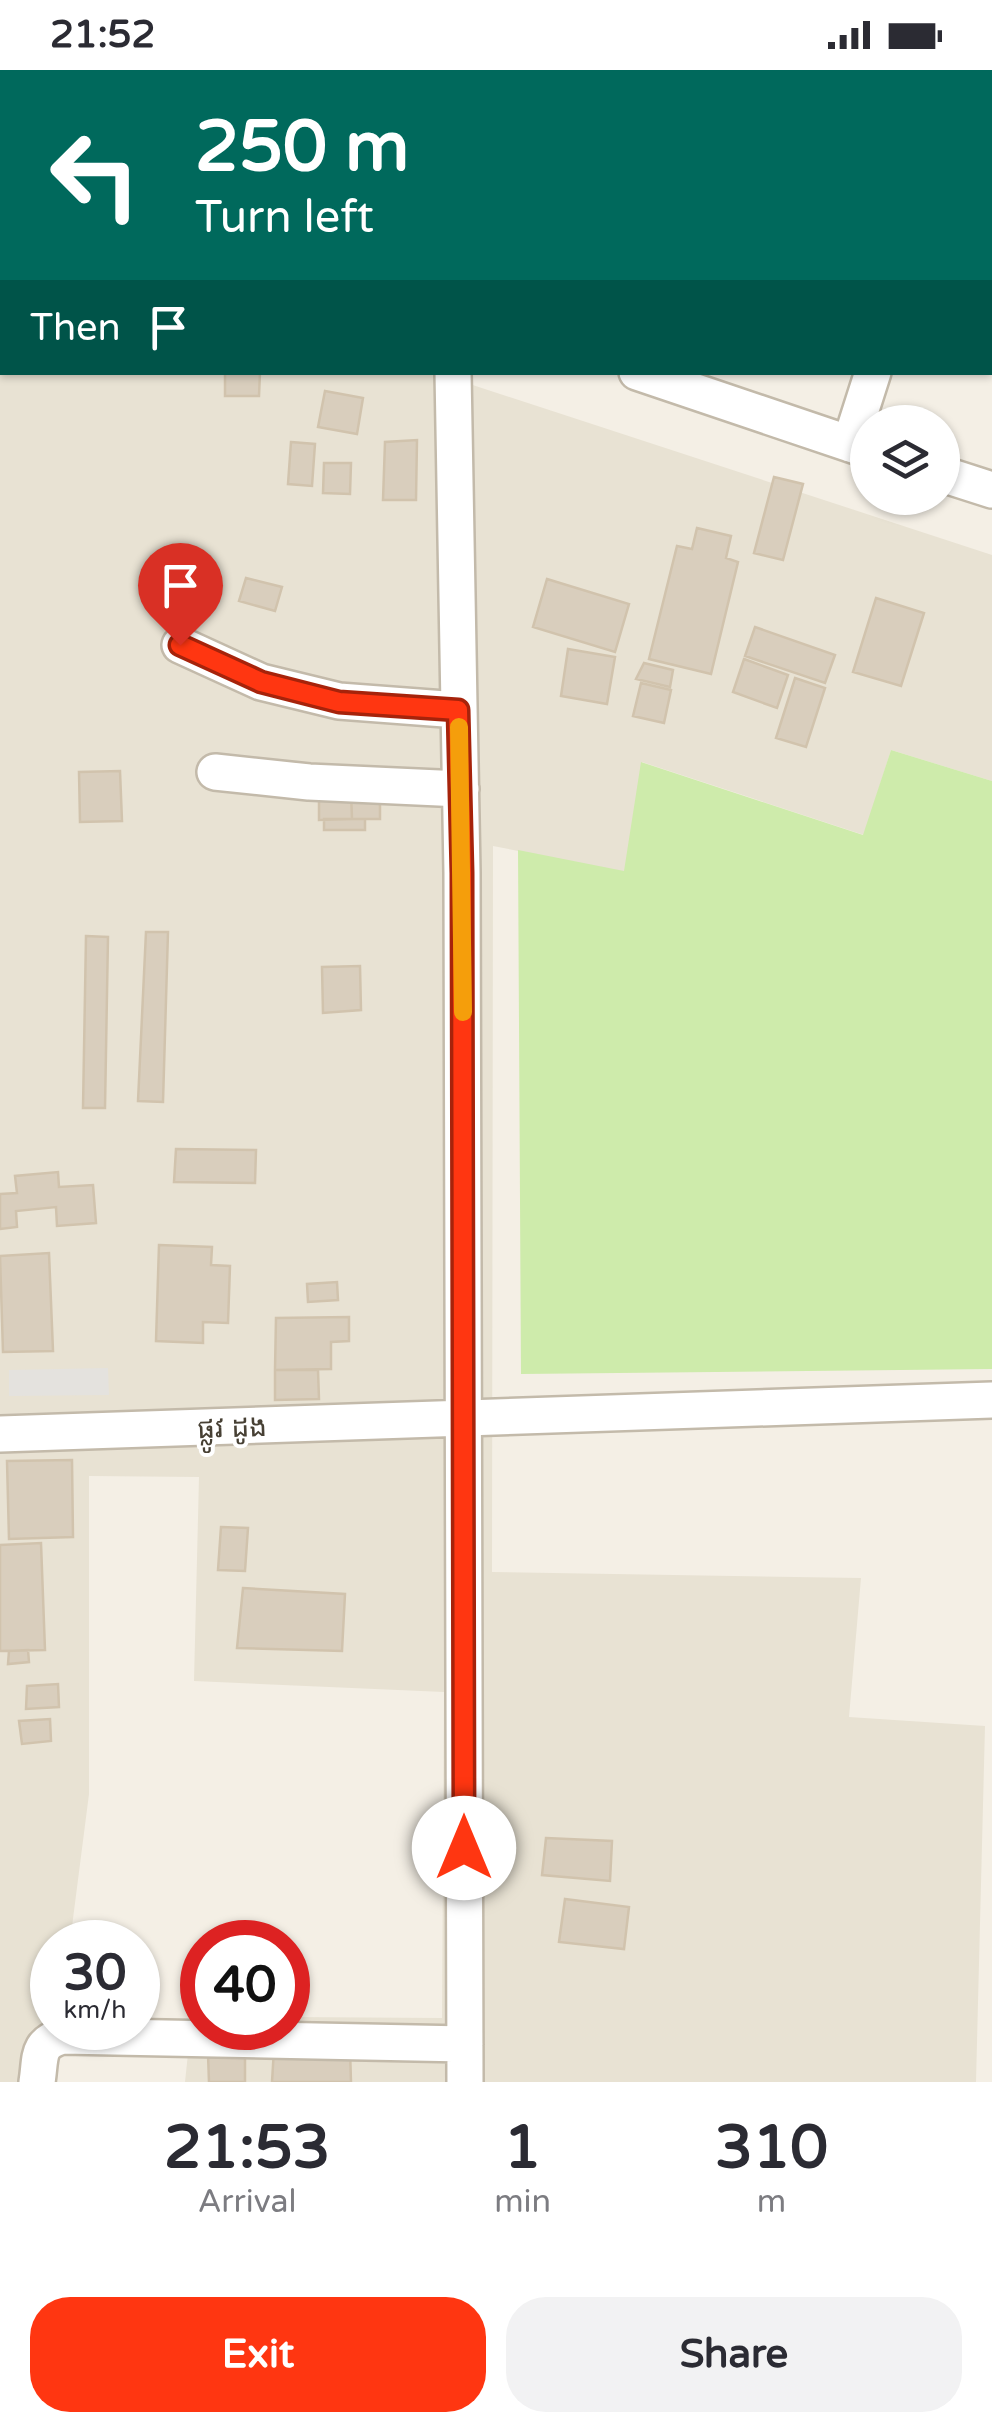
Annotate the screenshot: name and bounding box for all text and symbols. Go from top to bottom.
text: 21:52 [50,12,155,58]
text: 250 m [195,106,409,190]
icon: left [30,110,160,240]
text: Turn left [195,191,374,245]
icon: arrive [141,300,196,355]
text: Then [30,305,121,351]
map controls [850,405,960,515]
button: layers [850,405,960,515]
pin [138,543,223,646]
icon: arrive [153,558,208,613]
street label: ផ្លូវ ដូង [197,1410,268,1453]
position arrow [412,1796,516,1900]
speed limit sign: 40 [180,1920,310,2050]
text: 30 [64,1943,126,2003]
text: km/h [64,1995,126,2025]
text: 21:53 [164,2112,330,2184]
text: 1 [504,2112,541,2184]
text: 310 [715,2112,828,2184]
text: Arrival [198,2183,297,2221]
text: min [494,2183,551,2221]
text: m [757,2183,786,2221]
button: Exit [30,2297,486,2412]
button: Share [506,2297,962,2412]

